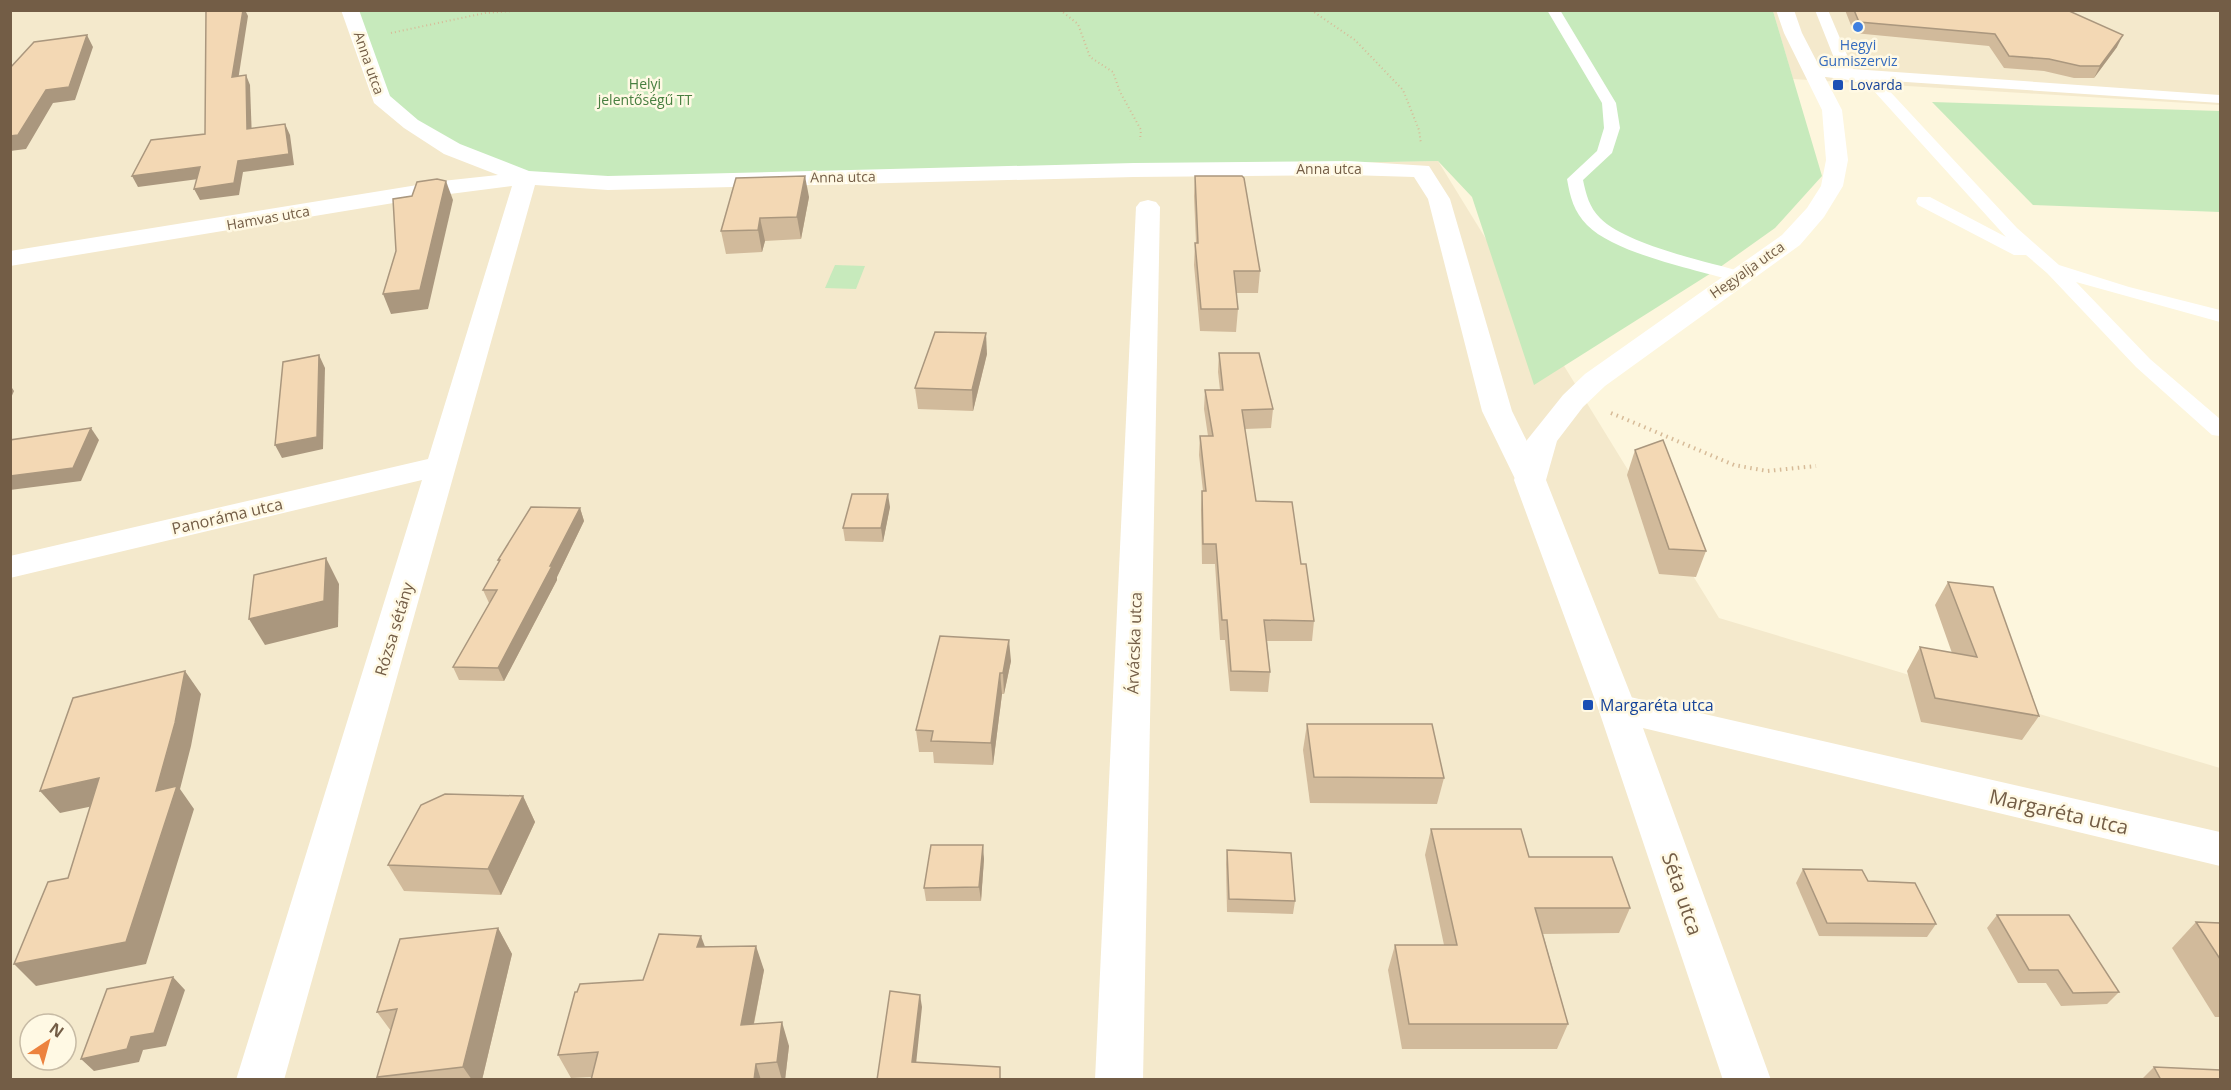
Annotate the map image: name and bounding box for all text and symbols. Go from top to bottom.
marker: Hegyi Gumiszerviz [1851,20,1865,34]
street label: Anna utca [350,29,389,97]
place label: Hegyi Gumiszerviz [1818,35,1898,70]
park label: Helyi jelentőségű TT [597,74,693,109]
place label: Lovarda [1850,75,1903,94]
marker: Lovarda [1831,78,1845,92]
street label: Anna utca [1296,159,1362,178]
street label: Anna utca [810,166,876,187]
street label: Hamvas utca [225,201,311,234]
street label: Hegyalja utca [1706,237,1788,302]
street label: Panoráma utca [169,493,285,539]
street label: Rózsa sétány [369,579,419,678]
street label: Árvácska utca [1121,591,1147,695]
place label: Margaréta utca [1600,694,1714,716]
marker: Margaréta utca [1581,698,1595,712]
street label: Margaréta utca [1987,782,2131,841]
street label: Séta utca [1656,849,1709,939]
north arrow [18,1012,78,1072]
text: N [45,1017,69,1043]

